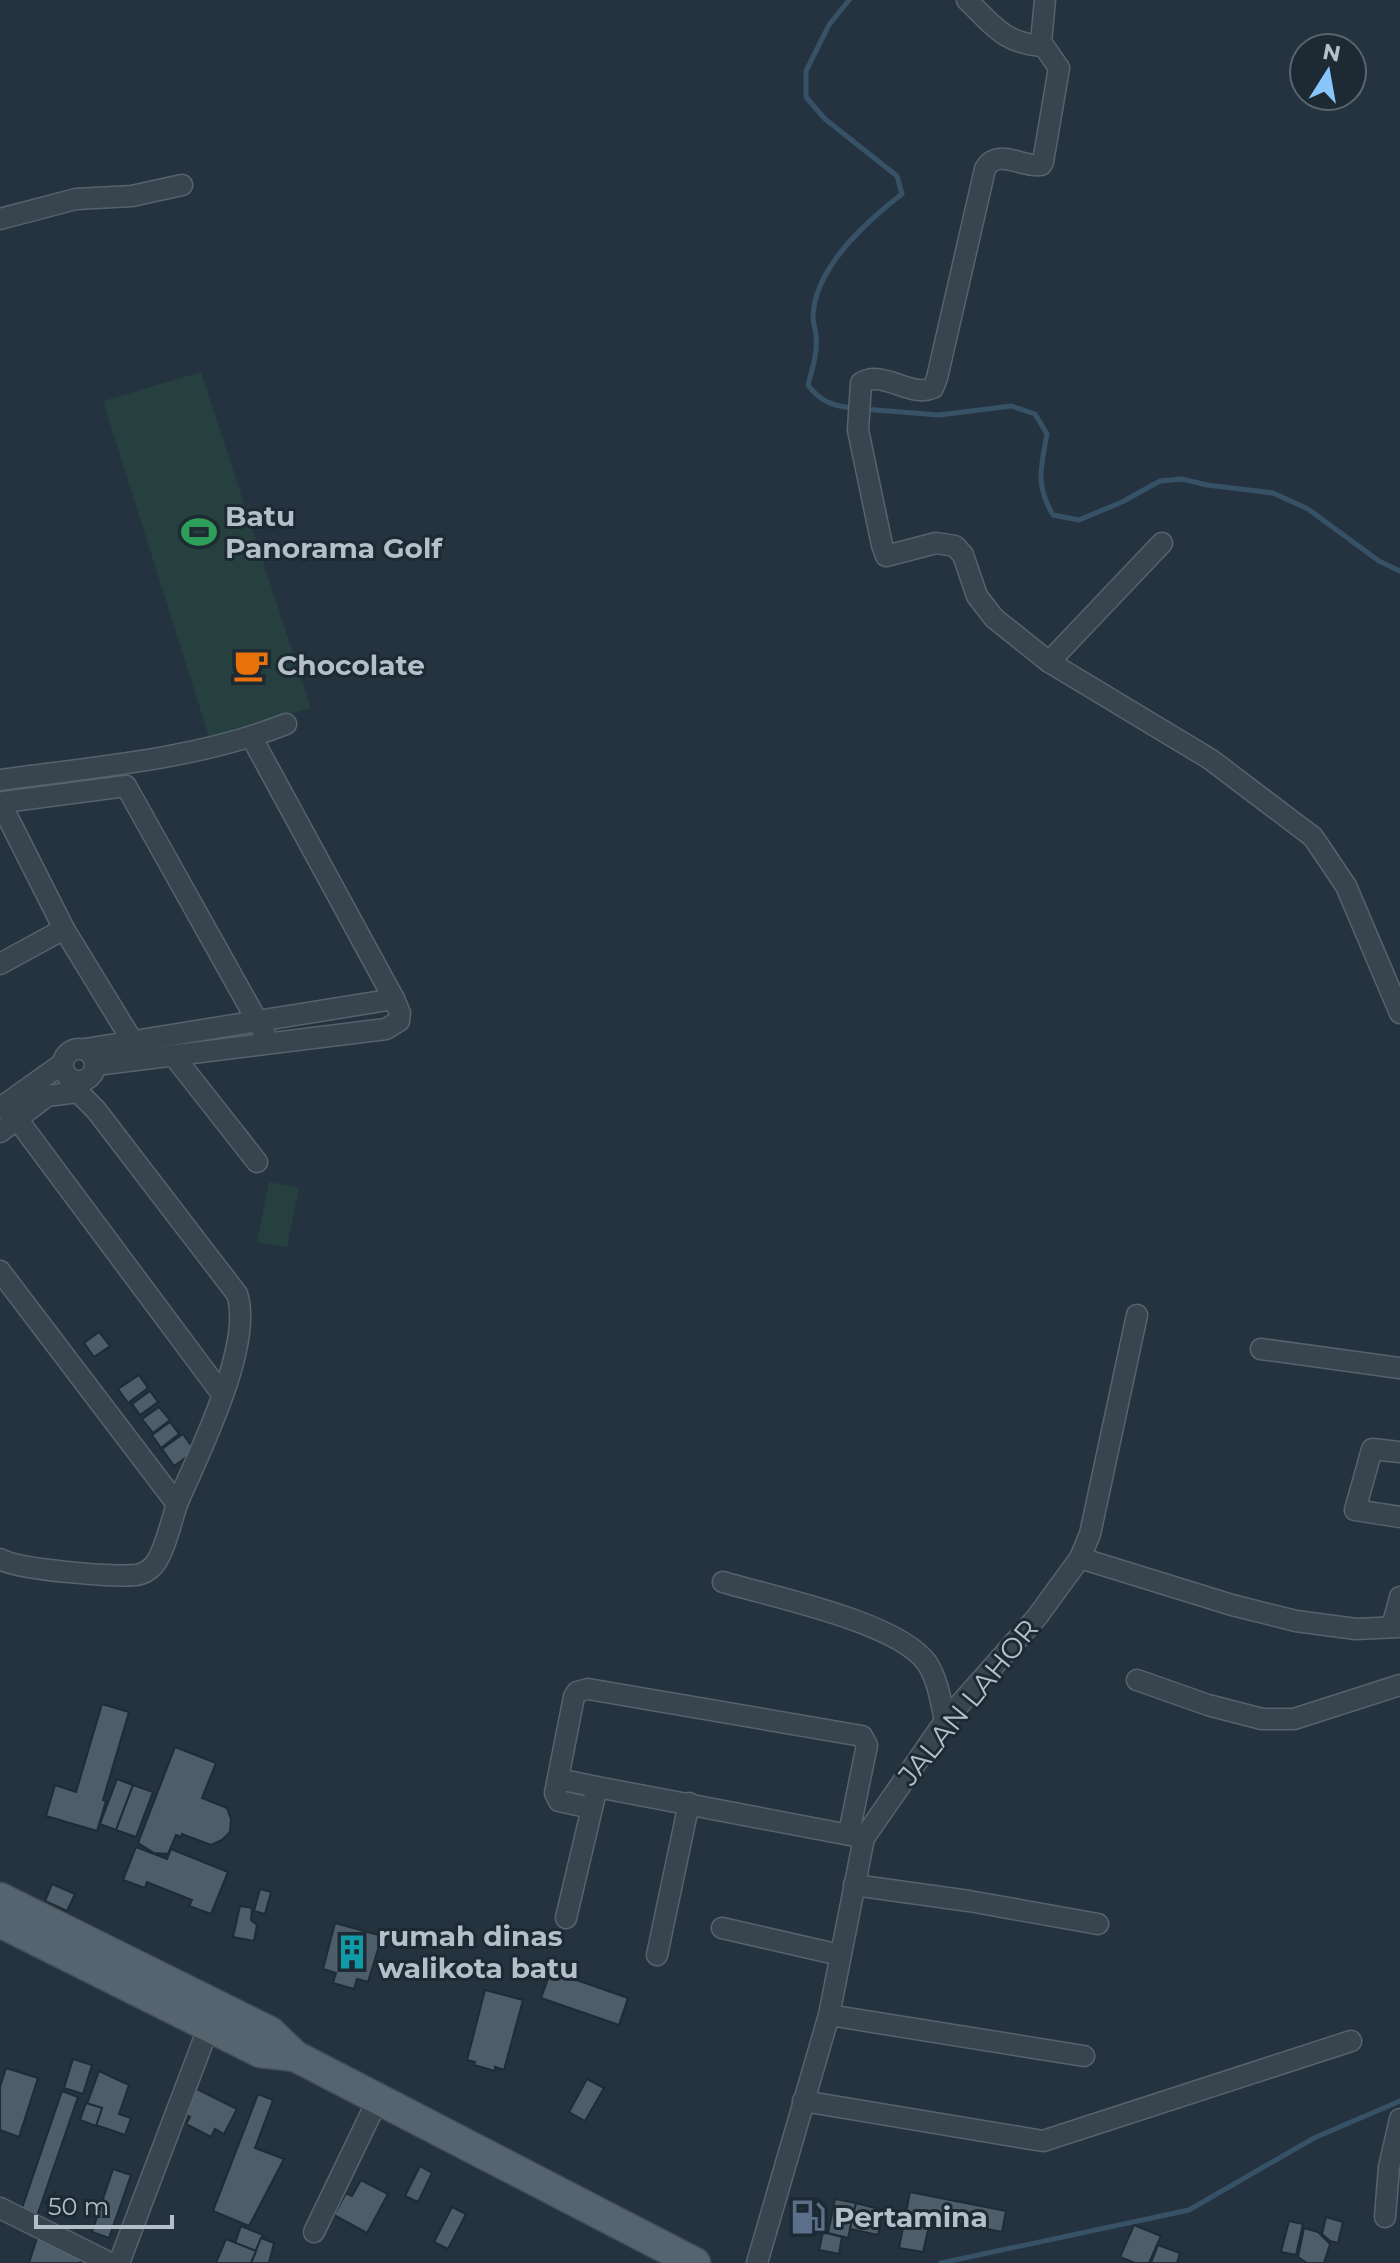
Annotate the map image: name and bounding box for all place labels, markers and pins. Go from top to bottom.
place label: Batu Panorama Golf [225,499,443,565]
sports icon: Batu Panorama Golf [180,513,218,551]
cafe icon: Chocolate [232,646,270,684]
place label: Chocolate [277,648,425,682]
place label: rumah dinas walikota batu [378,1919,578,1985]
building icon: rumah dinas walikota batu [333,1933,371,1971]
fuel station icon: Pertamina [789,2198,827,2236]
place label: Pertamina [834,2200,988,2234]

